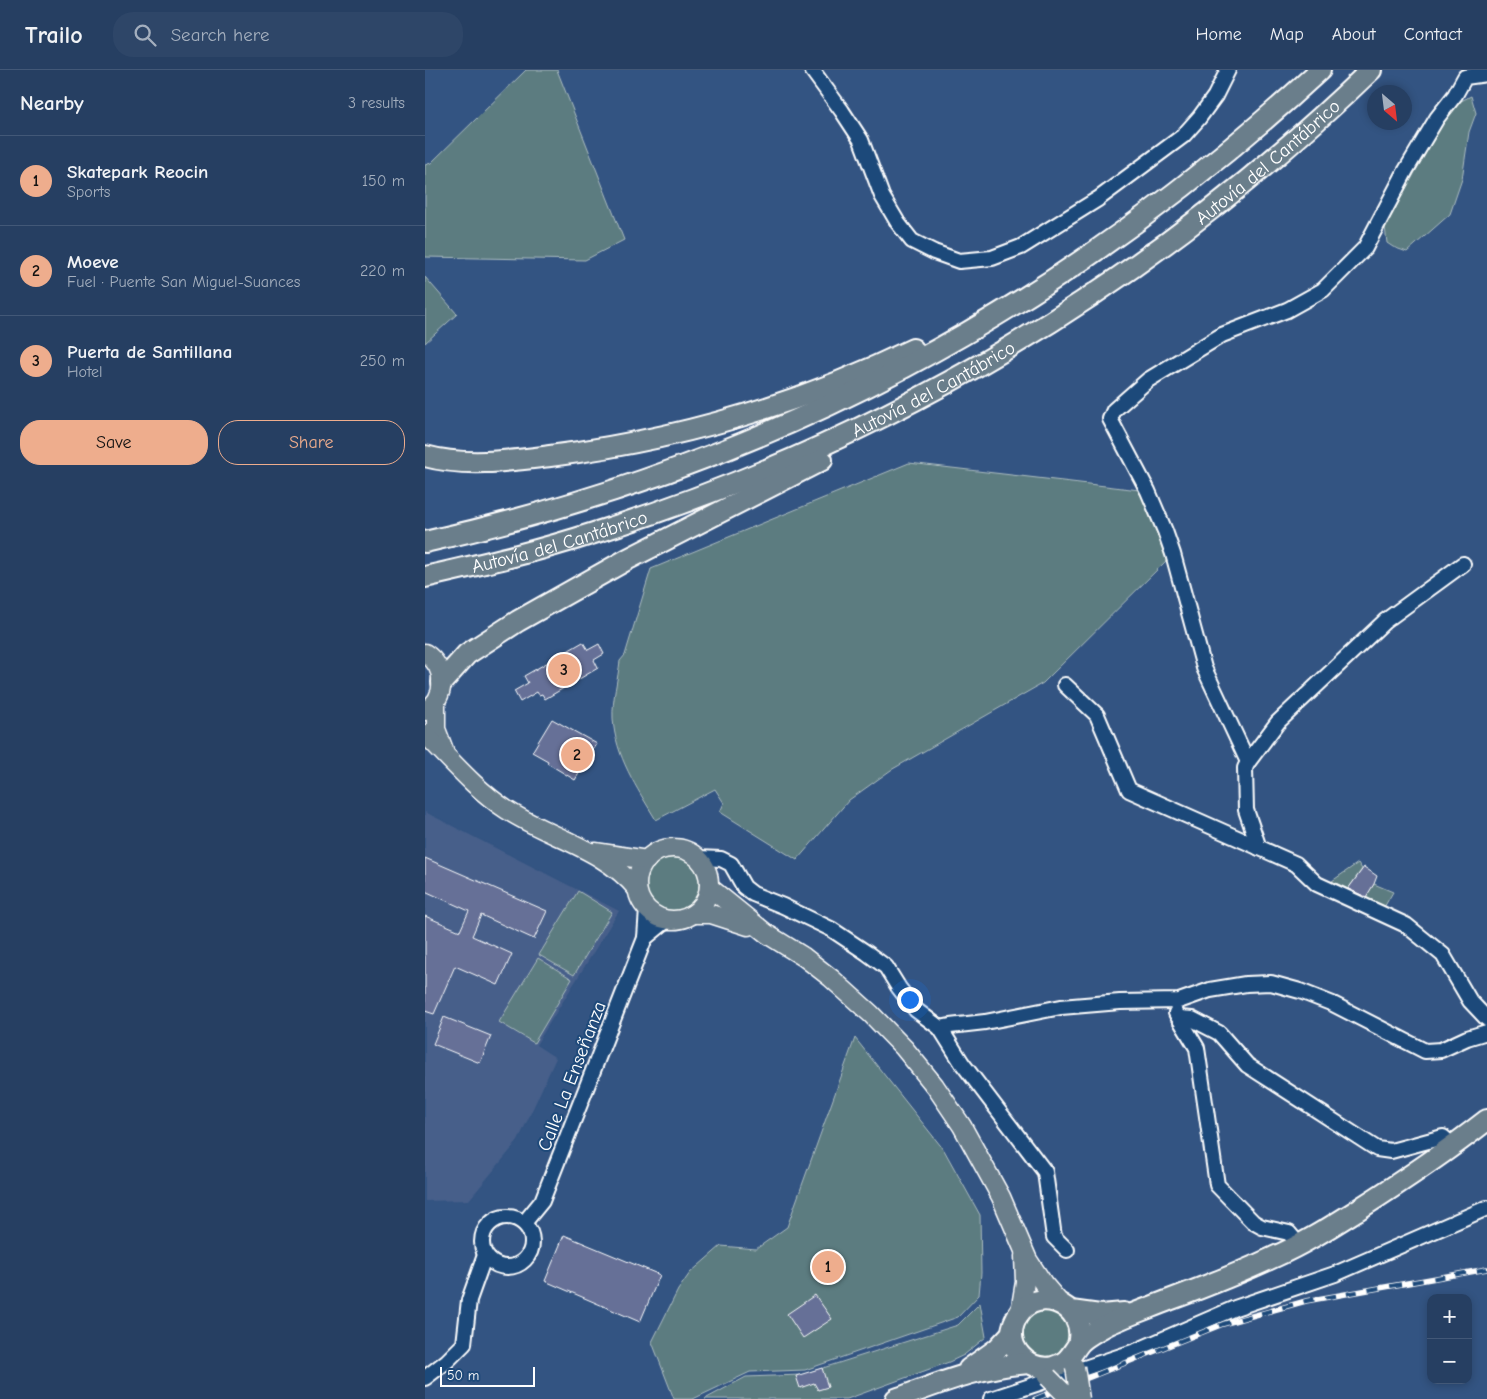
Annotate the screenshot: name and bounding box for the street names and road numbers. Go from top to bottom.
street label: Autovía del Cantábrico [1191,95,1345,229]
street label: Autovía del Cantábrico [848,337,1019,442]
street label: Autovía del Cantábrico [469,506,650,578]
street label: Calle La Enseñanza [533,998,611,1154]

